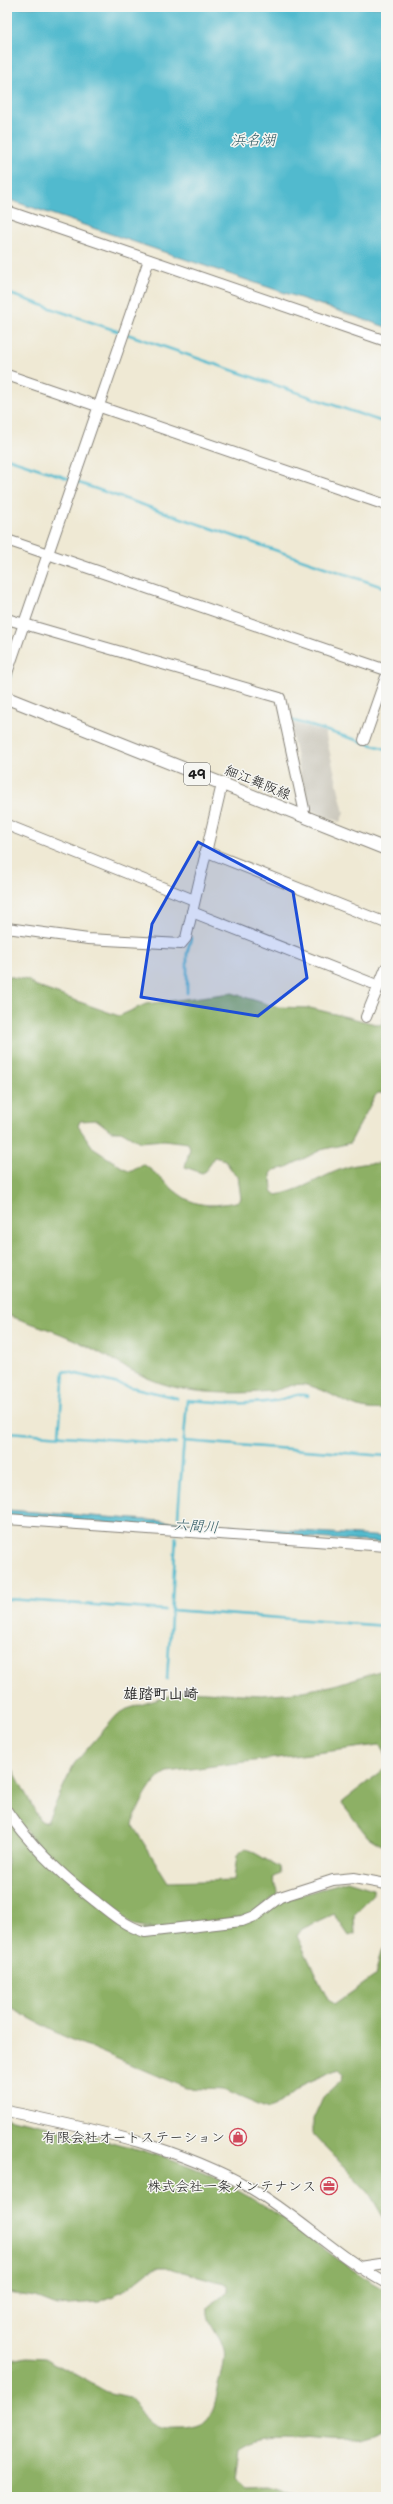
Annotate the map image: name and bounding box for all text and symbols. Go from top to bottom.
water label: 浜名湖 [230,130,277,150]
street label: 細江舞阪線 [222,761,294,803]
road number: 49 [184,763,210,785]
water label: 六間川 [173,1514,219,1538]
district label: 雄踏町山崎 [123,1684,199,1704]
shop icon: 有限会社オートステーション [228,2127,248,2147]
place label: 有限会社オートステーション [42,2128,225,2146]
office icon: 株式会社一条メンテナンス [319,2176,339,2196]
place label: 株式会社一条メンテナンス [147,2177,316,2195]

